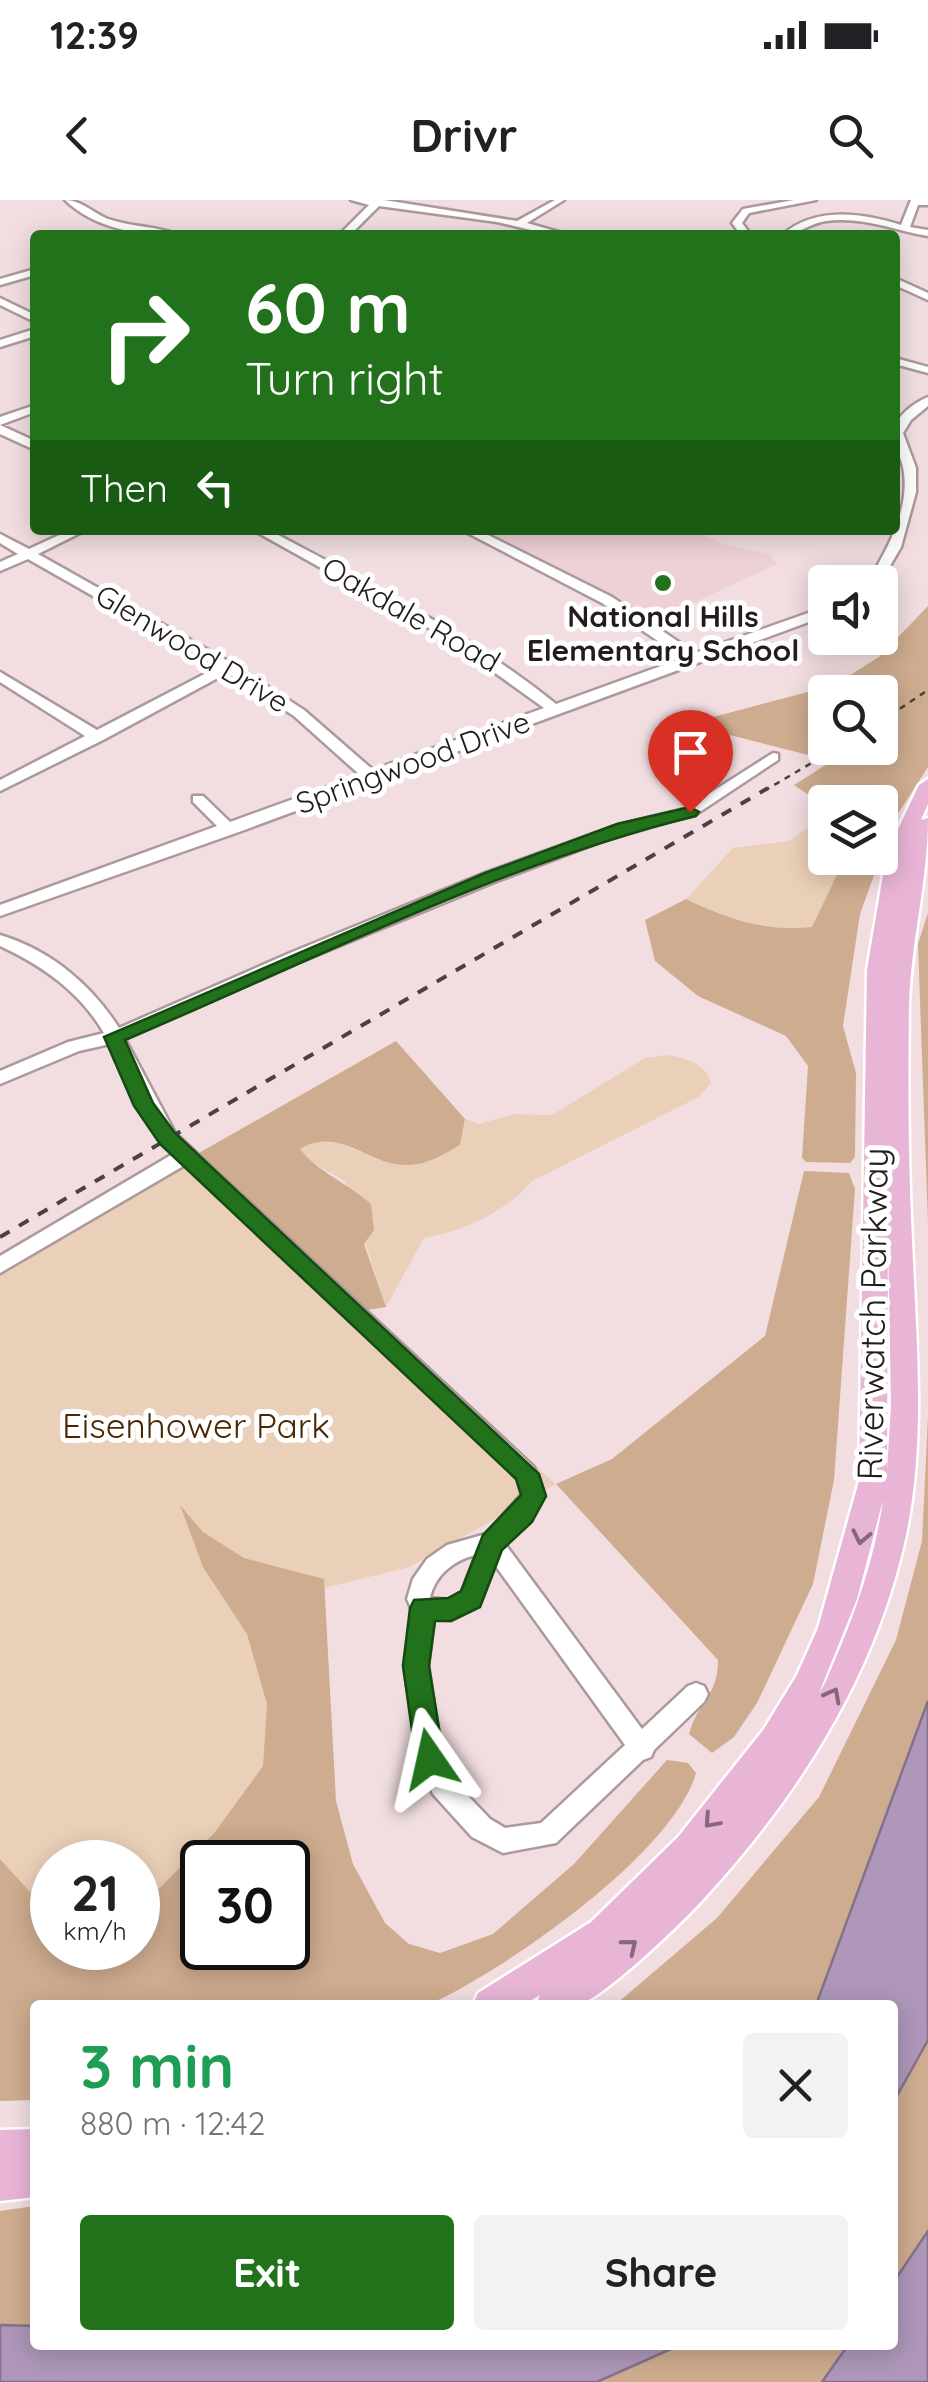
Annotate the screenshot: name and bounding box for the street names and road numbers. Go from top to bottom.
street label: Oakdale Road [316,548,507,680]
street label: Glenwood Drive [89,575,296,721]
street label: Springwood Drive [290,702,535,822]
street label: Riverwatch Parkway [847,1147,897,1481]

